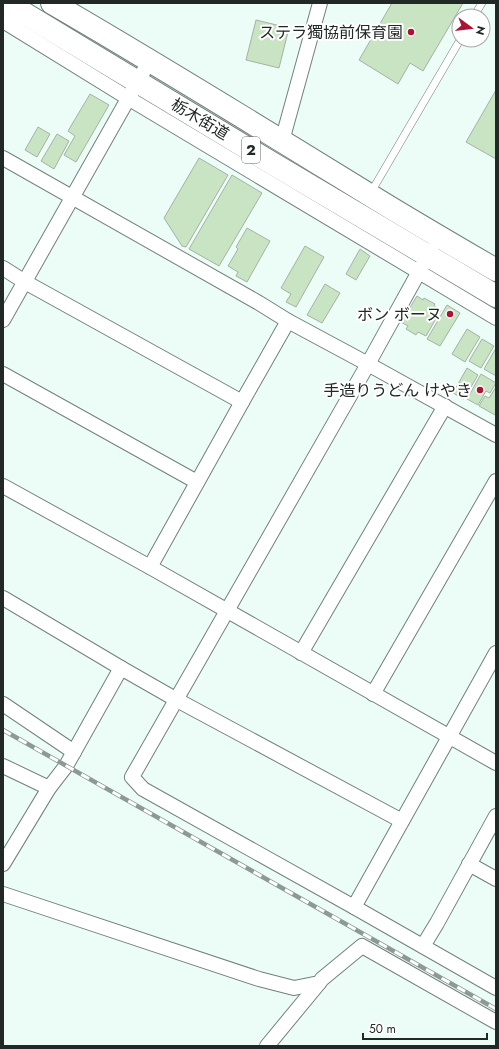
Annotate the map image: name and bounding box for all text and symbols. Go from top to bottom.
north arrow [451,8,491,48]
place label: ステラ獨協前保育園 [259,21,403,44]
text: N [472,24,490,37]
marker: ステラ獨協前保育園 [406,27,416,37]
street label: 栃木街道 [167,93,233,145]
road number: 2 [242,137,260,163]
place label: ボン ボーヌ [357,303,442,326]
marker: ボン ボーヌ [445,309,455,319]
place label: 手造りうどん けやき [323,379,472,402]
marker: 手造りうどん けやき [475,385,485,395]
scale bar [363,1015,487,1041]
text: 50 m [369,1020,396,1038]

